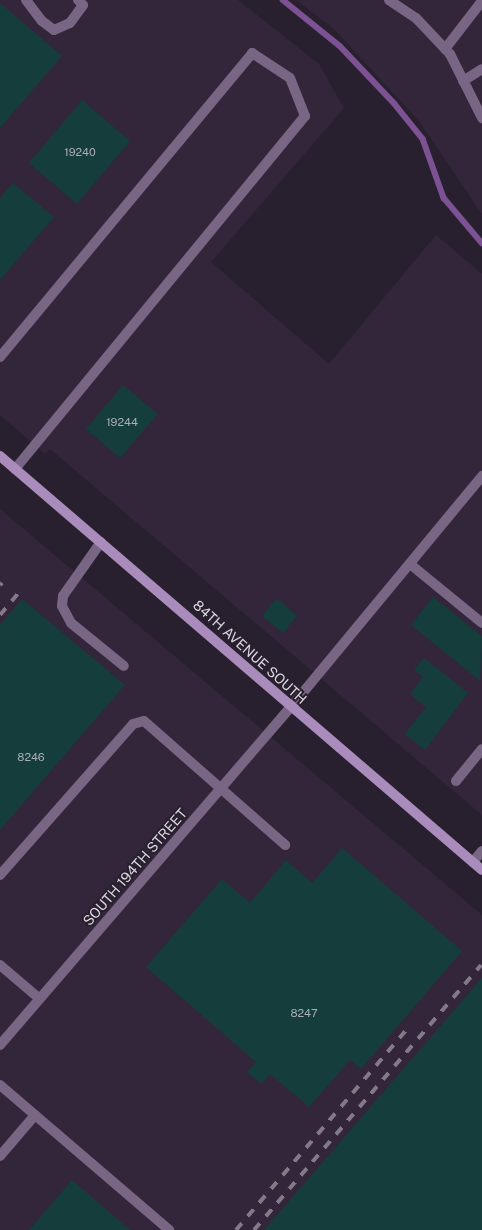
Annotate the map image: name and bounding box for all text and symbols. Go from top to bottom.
house number: 19240 [64,145,96,159]
house number: 19244 [106,415,138,429]
street label: 84TH AVENUE SOUTH [190,597,310,707]
house number: 8246 [17,750,45,764]
street label: SOUTH 194TH STREET [79,805,191,929]
house number: 8247 [290,1006,318,1020]

